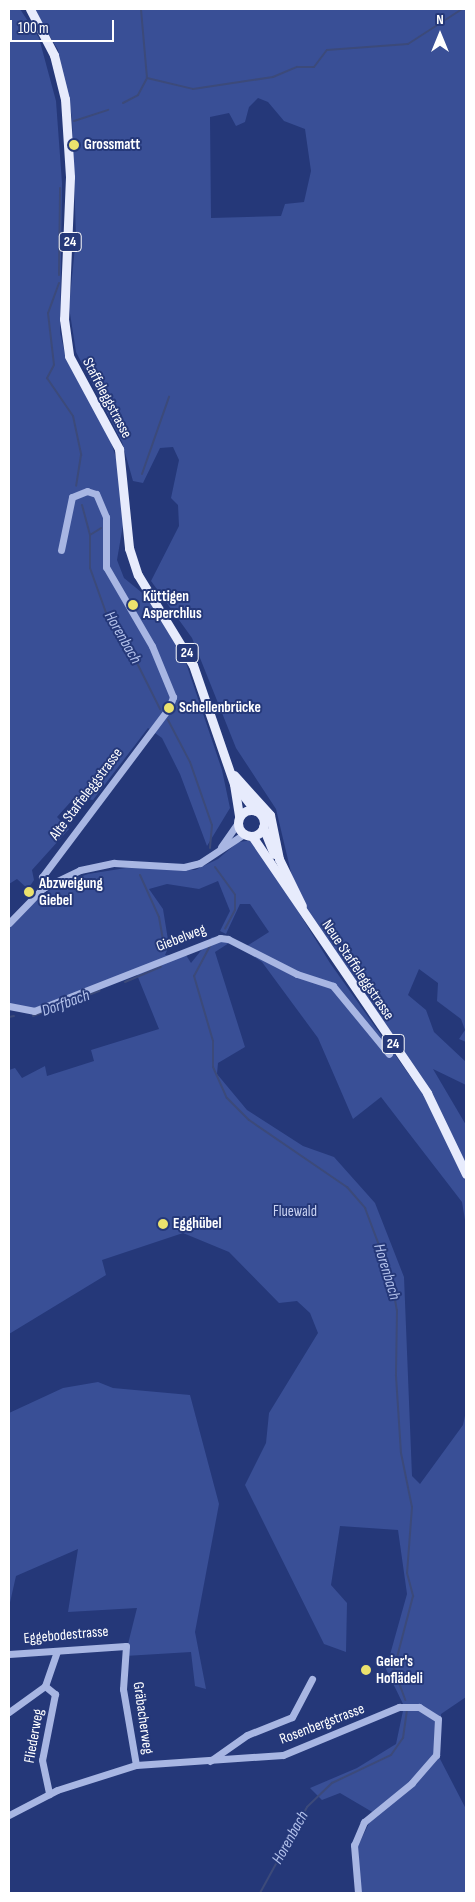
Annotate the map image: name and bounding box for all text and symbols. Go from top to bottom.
scale bar [12,10,116,42]
north arrow [415,10,465,60]
text: N [436,11,444,28]
text: 100 m [18,19,49,38]
place label: Grossmatt [84,136,140,154]
marker: Grossmatt [68,139,80,151]
road number: 24 [58,230,82,253]
street label: Staffeleggstrasse [78,355,136,441]
place label: Küttigen Asperchlus [143,587,202,622]
marker: Küttigen Asperchlus [127,599,139,611]
water label: Horenbach [99,608,145,668]
road number: 24 [174,641,200,664]
place label: Schellenbrücke [179,699,261,717]
marker: Schellenbrücke [163,702,175,714]
street label: Alte Staffeleggstrasse [46,744,126,844]
place label: Abzweigung Giebel [39,874,103,909]
marker: Abzweigung Giebel [23,886,35,898]
street label: Neue Staffeleggstrasse [318,917,398,1023]
street label: Giebelweg [154,920,208,956]
water label: Dorfbach [40,987,92,1021]
road number: 24 [380,1032,406,1056]
park label: Fluewald [273,1203,317,1221]
place label: Egghübel [173,1215,221,1233]
marker: Egghübel [157,1218,169,1230]
water label: Horenbach [368,1242,404,1302]
street label: Eggebodestrasse [23,1622,109,1648]
place label: Geier's Hoflädeli [376,1652,423,1687]
marker: Geier's Hoflädeli [360,1664,372,1676]
street label: Gräbacherweg [129,1681,157,1755]
street label: Rosenbergstrasse [277,1700,367,1748]
street label: Fliederweg [20,1707,48,1765]
water label: Horenbach [269,1808,313,1868]

